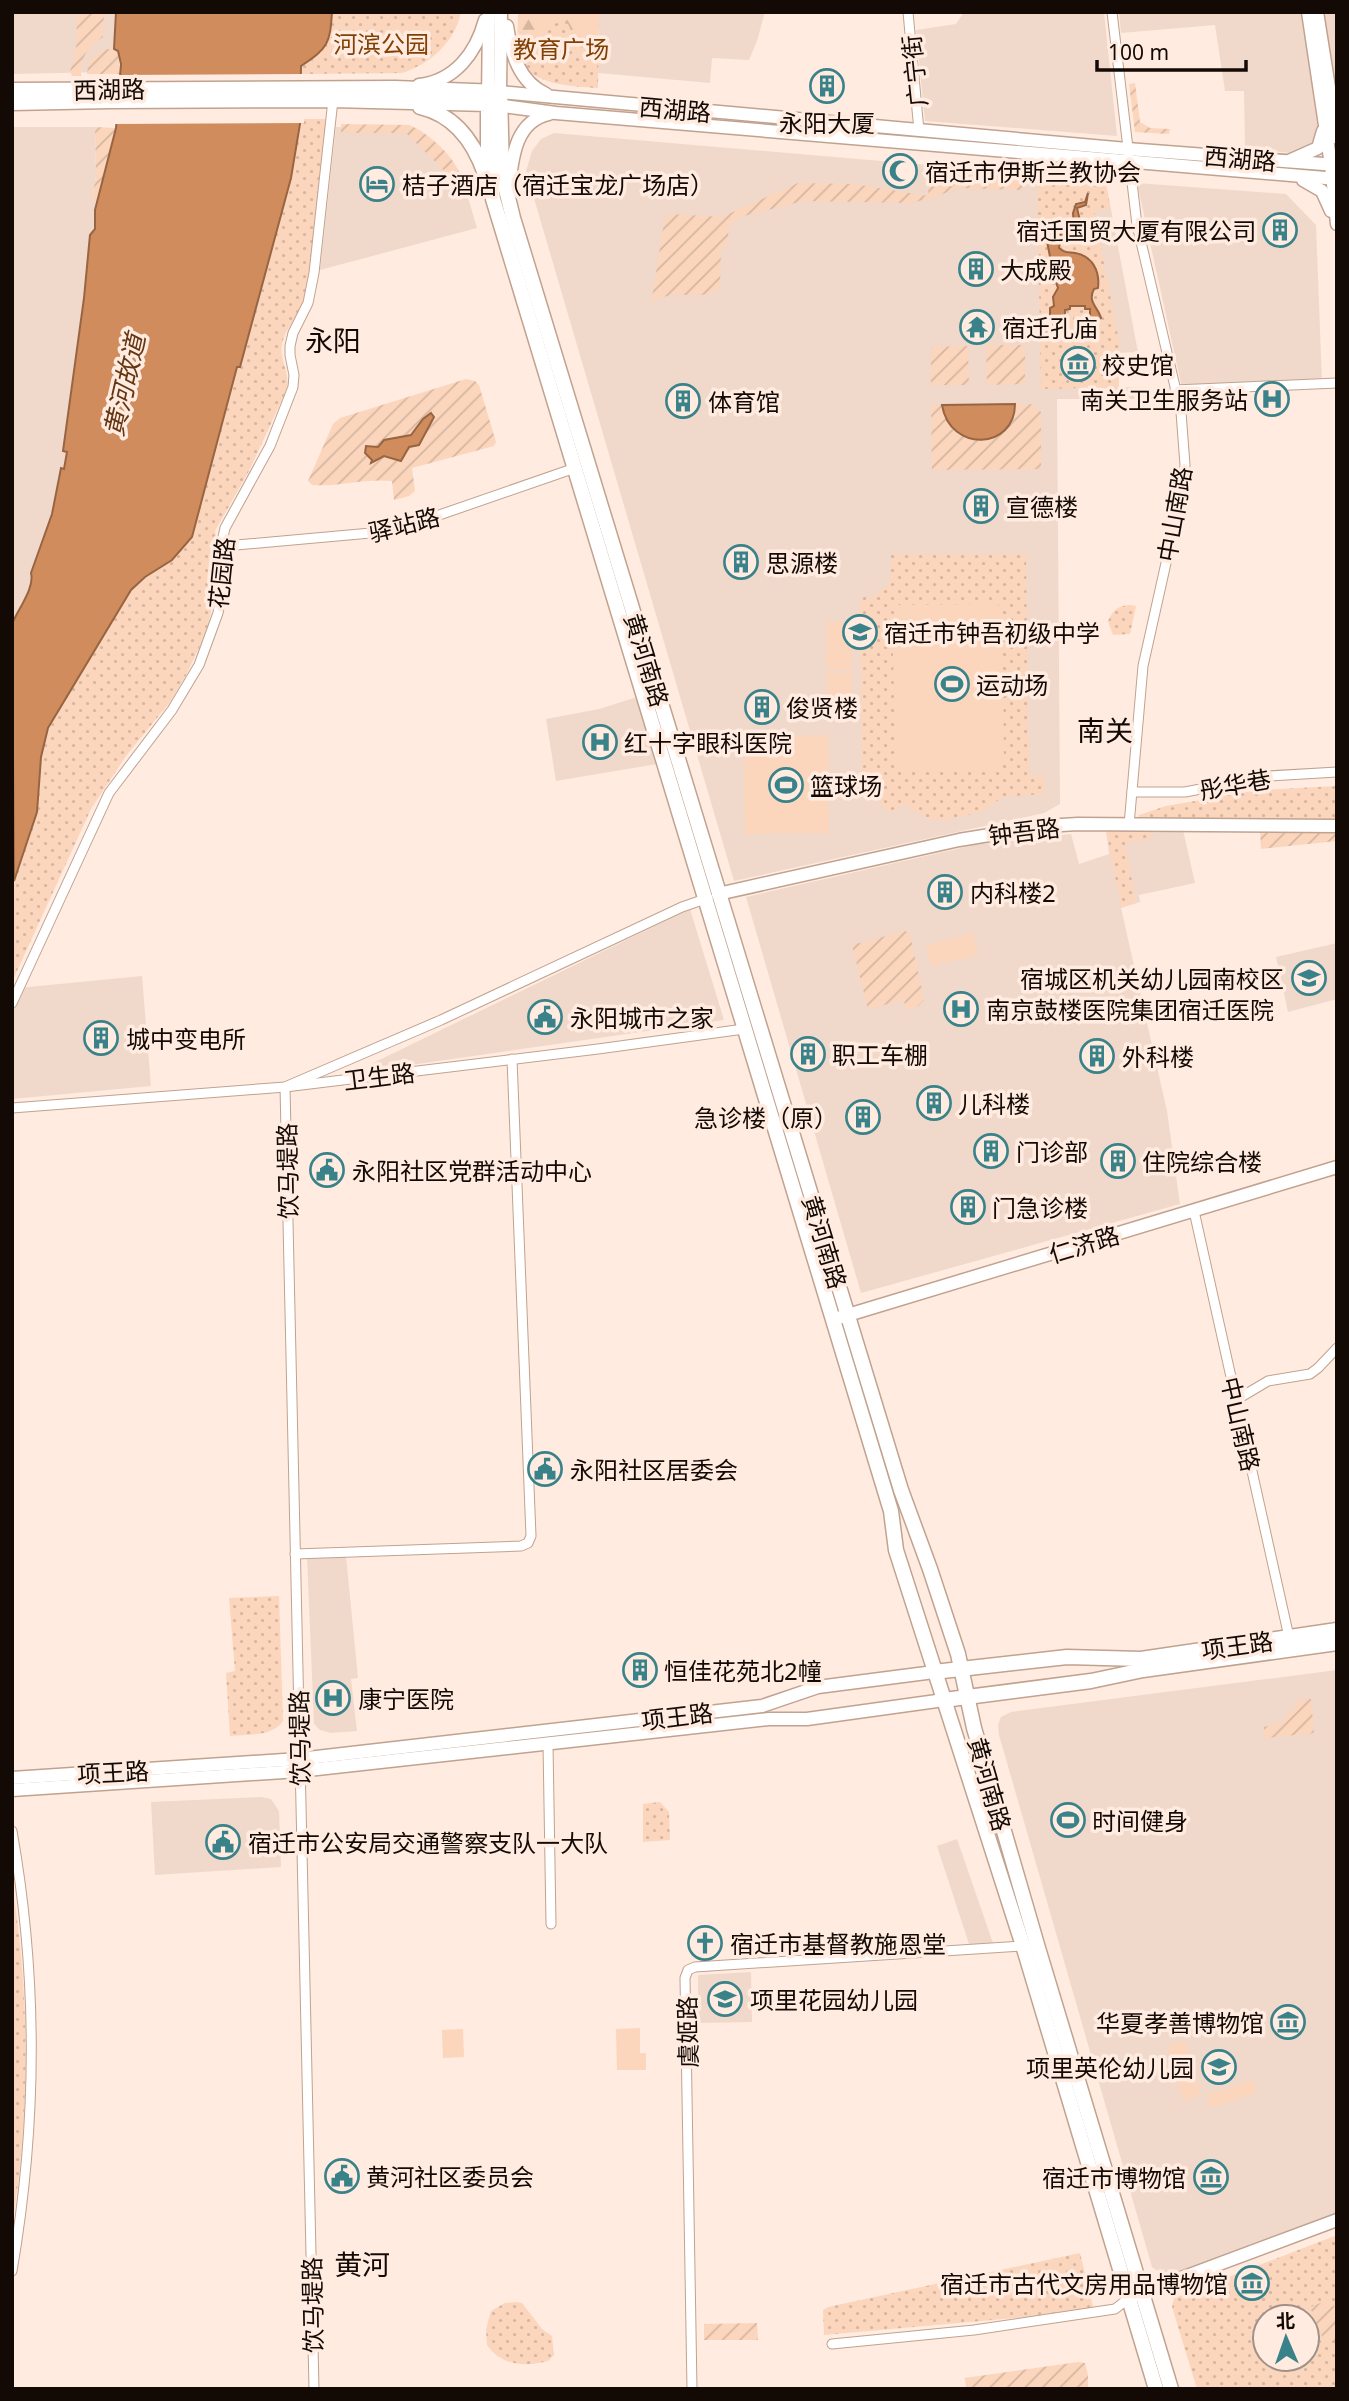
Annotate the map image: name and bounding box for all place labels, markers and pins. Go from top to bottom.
building icon: 永阳大厦 [808,67,846,105]
place label: 永阳大厦 [779,106,875,139]
mosque icon: 宿迁市伊斯兰教协会 [881,152,919,190]
place label: 宿迁市伊斯兰教协会 [925,155,1141,188]
hotel icon: 桔子酒店（宿迁宝龙广场店） [358,165,396,203]
place label: 桔子酒店（宿迁宝龙广场店） [402,168,714,201]
building icon: 宿迁国贸大厦有限公司 [1261,211,1299,249]
place label: 宿迁国贸大厦有限公司 [1016,214,1256,247]
building icon: 大成殿 [957,250,995,288]
place label: 大成殿 [1000,253,1072,286]
temple icon: 宿迁孔庙 [958,308,996,346]
place label: 宿迁孔庙 [1002,311,1098,344]
museum icon: 校史馆 [1059,345,1097,383]
place label: 校史馆 [1102,348,1174,381]
hospital icon: 南关卫生服务站 [1253,380,1291,418]
building icon: 体育馆 [664,382,702,420]
place label: 南关卫生服务站 [1080,383,1248,416]
place label: 体育馆 [708,385,780,418]
building icon: 宣德楼 [962,487,1000,525]
place label: 宣德楼 [1006,490,1078,523]
building icon: 思源楼 [722,543,760,581]
place label: 思源楼 [766,546,838,579]
school or university icon: 宿迁市钟吾初级中学 [841,613,879,651]
place label: 宿迁市钟吾初级中学 [884,616,1100,649]
sports icon: 运动场 [933,665,971,703]
place label: 运动场 [976,668,1048,701]
building icon: 俊贤楼 [743,688,781,726]
place label: 俊贤楼 [786,691,858,724]
hospital icon: 红十字眼科医院 [581,723,619,761]
place label: 红十字眼科医院 [624,726,792,759]
sports icon: 篮球场 [767,766,805,804]
place label: 篮球场 [810,769,882,802]
building icon: 内科楼2 [926,873,964,911]
place label: 内科楼2 [970,876,1056,909]
school or university icon: 宿城区机关幼儿园南校区 [1290,959,1328,997]
place label: 宿城区机关幼儿园南校区 [1020,962,1284,995]
hospital icon: 南京鼓楼医院集团宿迁医院 [942,990,980,1028]
place label: 南京鼓楼医院集团宿迁医院 [986,993,1274,1026]
public building icon: 永阳城市之家 [526,998,564,1036]
place label: 永阳城市之家 [570,1001,714,1034]
building icon: 城中变电所 [82,1019,120,1057]
place label: 城中变电所 [126,1022,246,1055]
building icon: 职工车棚 [789,1035,827,1073]
building icon: 外科楼 [1078,1037,1116,1075]
place label: 职工车棚 [832,1038,928,1071]
place label: 外科楼 [1122,1040,1194,1073]
building icon: 儿科楼 [915,1084,953,1122]
place label: 儿科楼 [958,1087,1030,1120]
building icon: 急诊楼（原） [844,1098,882,1136]
place label: 急诊楼（原） [694,1101,838,1134]
building icon: 门诊部 [972,1132,1010,1170]
place label: 门诊部 [1016,1135,1088,1168]
building icon: 住院综合楼 [1099,1142,1137,1180]
place label: 住院综合楼 [1142,1145,1262,1178]
public building icon: 永阳社区党群活动中心 [308,1151,346,1189]
place label: 永阳社区党群活动中心 [352,1154,592,1187]
building icon: 门急诊楼 [949,1188,987,1226]
place label: 门急诊楼 [992,1191,1088,1224]
public building icon: 永阳社区居委会 [526,1450,564,1488]
place label: 永阳社区居委会 [570,1453,738,1486]
building icon: 恒佳花苑北2幢 [621,1651,659,1689]
place label: 恒佳花苑北2幢 [664,1654,822,1687]
hospital icon: 康宁医院 [314,1679,352,1717]
place label: 康宁医院 [358,1682,454,1715]
sports icon: 时间健身 [1049,1801,1087,1839]
place label: 时间健身 [1092,1804,1188,1837]
public building icon: 宿迁市公安局交通警察支队一大队 [204,1823,242,1861]
place label: 宿迁市公安局交通警察支队一大队 [248,1826,608,1859]
church icon: 宿迁市基督教施恩堂 [686,1924,724,1962]
place label: 宿迁市基督教施恩堂 [730,1927,946,1960]
school or university icon: 项里花园幼儿园 [706,1980,744,2018]
place label: 项里花园幼儿园 [750,1983,918,2016]
museum icon: 华夏孝善博物馆 [1269,2003,1307,2041]
place label: 华夏孝善博物馆 [1096,2006,1264,2039]
school or university icon: 项里英伦幼儿园 [1200,2048,1238,2086]
place label: 项里英伦幼儿园 [1026,2051,1194,2084]
public building icon: 黄河社区委员会 [323,2157,361,2195]
museum icon: 宿迁市博物馆 [1192,2158,1230,2196]
place label: 黄河社区委员会 [366,2160,534,2193]
place label: 宿迁市博物馆 [1042,2161,1186,2194]
museum icon: 宿迁市古代文房用品博物馆 [1233,2264,1271,2302]
place label: 宿迁市古代文房用品博物馆 [940,2267,1228,2300]

